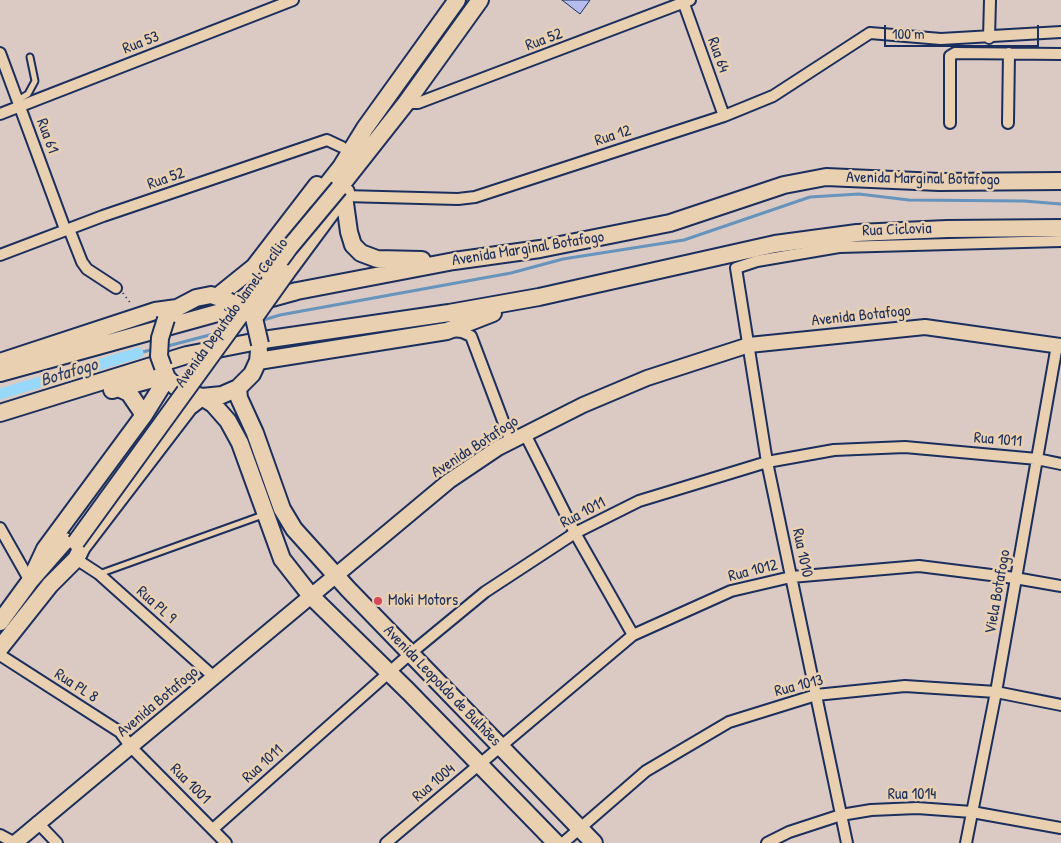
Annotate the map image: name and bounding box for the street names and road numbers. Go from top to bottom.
street label: Rua 52 [523,25,565,55]
street label: Rua 53 [120,27,162,59]
street label: Rua 64 [703,35,733,75]
street label: Rua 61 [32,116,62,156]
street label: Rua 12 [592,121,634,151]
street label: Rua 52 [145,164,187,194]
street label: Avenida Marginal Botafogo [846,168,1000,190]
street label: Rua Ciclovia [862,219,932,241]
street label: Avenida Marginal Botafogo [451,227,605,271]
street label: Avenida Deputado Jamel Cecílio [171,235,293,391]
street label: Avenida Botafogo [810,301,912,331]
street label: Avenida Botafogo [428,412,522,482]
street label: Rua 1011 [973,428,1023,452]
street label: Rua 1011 [557,493,609,533]
street label: Rua 1010 [787,527,817,579]
street label: Viela Botafogo [981,548,1015,636]
street label: Rua 1012 [726,556,780,586]
street label: Rua PL 9 [132,582,180,628]
street label: Avenida Leopoldo de Bulhões [379,621,505,751]
street label: Avenida Botafogo [114,663,202,741]
street label: Rua PL 8 [51,665,101,707]
street label: Rua 1013 [773,671,825,701]
street label: Rua 1011 [239,741,287,787]
street label: Rua 1001 [166,760,214,808]
street label: Rua 1004 [409,760,459,806]
street label: Rua 1014 [888,785,936,805]

